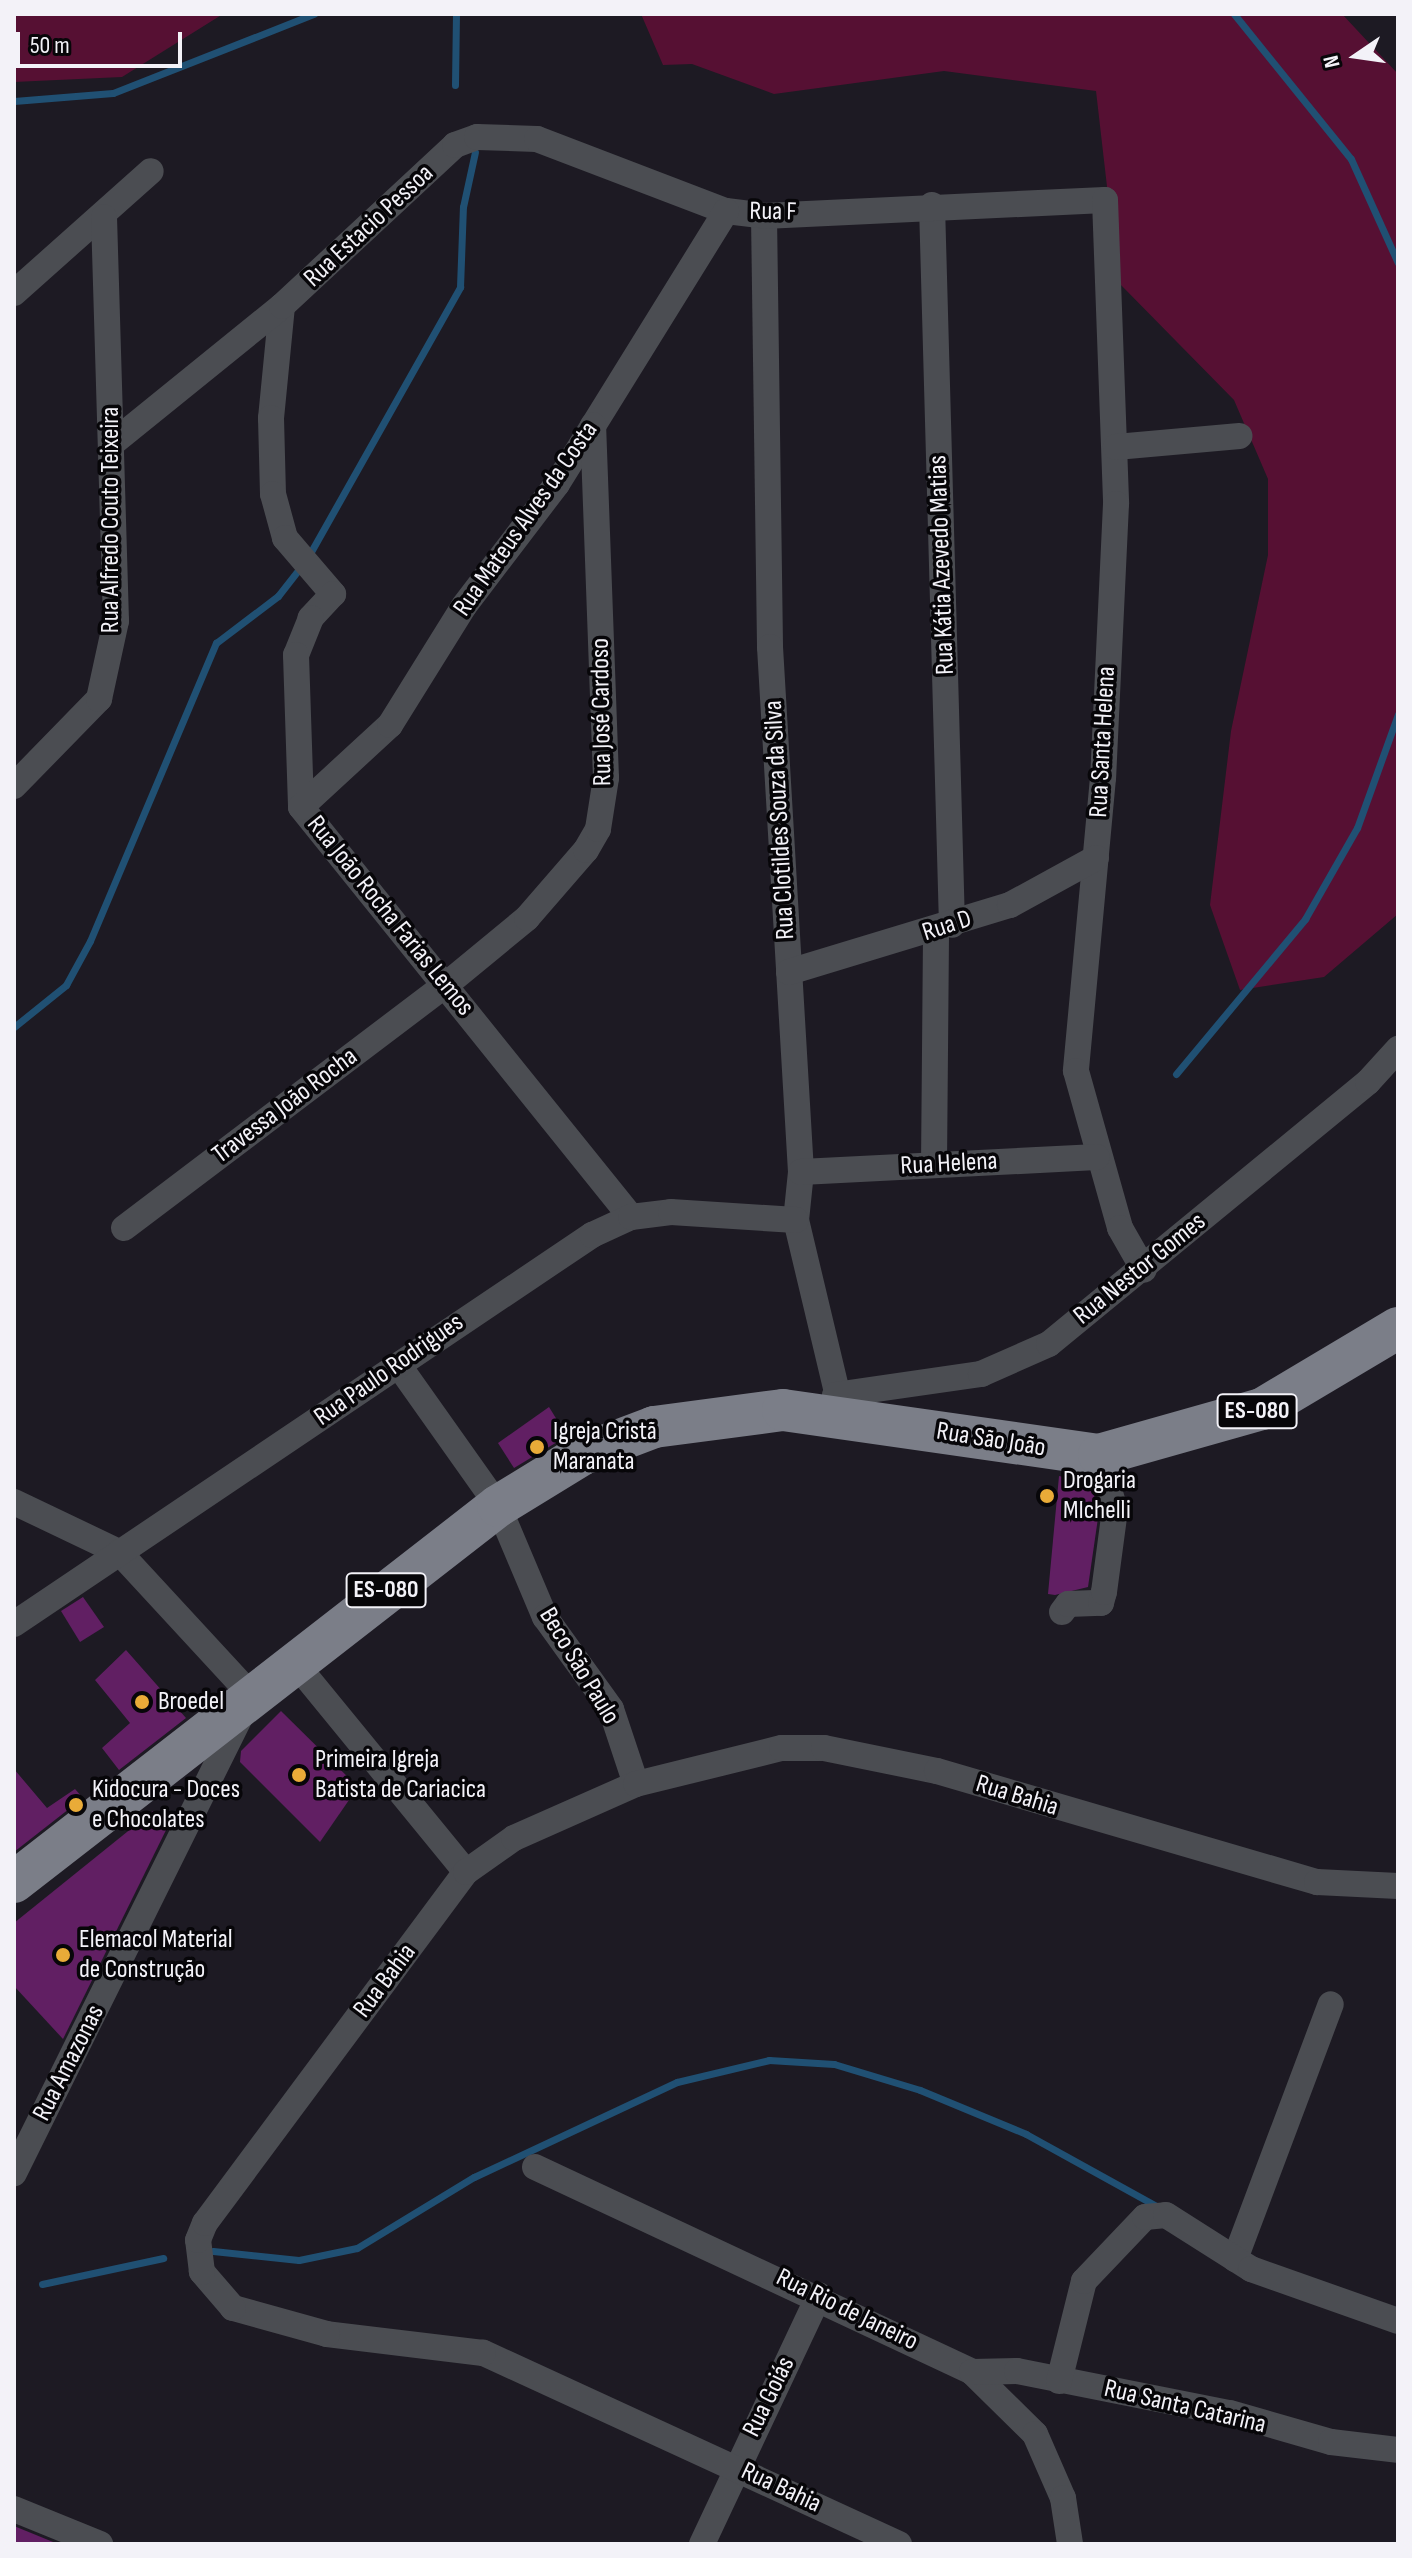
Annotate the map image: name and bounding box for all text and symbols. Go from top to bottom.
scale bar [20,16,186,66]
north arrow [1316,16,1396,96]
text: 50 m [30,31,70,60]
text: N [1318,53,1347,70]
street label: Rua Estacio Pessoa [298,158,440,294]
street label: Rua F [749,196,797,228]
street label: Rua Alfredo Couto Teixeira [95,407,127,633]
street label: Rua Mateus Alves da Costa [447,416,605,622]
street label: Rua Kátia Azevedo Matias [923,455,961,675]
street label: Rua José Cardoso [585,638,619,786]
street label: Rua Santa Helena [1083,666,1123,818]
street label: Rua Clotildes Souza da Silva [758,700,802,940]
street label: Rua João Rocha Farias Lemos [300,810,480,1022]
street label: Rua D [918,903,976,949]
street label: Travessa João Rocha [206,1041,364,1171]
street label: Rua Helena [900,1146,998,1182]
street label: Rua Nestor Gomes [1068,1206,1212,1332]
street label: Rua Paulo Rodrigues [308,1307,470,1433]
road number: ES-080 [1215,1391,1299,1431]
place label: Igreja Cristã Maranata [553,1416,657,1478]
street label: Rua São João [934,1416,1048,1464]
marker: Igreja Cristã Maranata [528,1438,546,1456]
place label: Drogaria MIchelli [1063,1465,1136,1526]
marker: Drogaria MIchelli [1038,1487,1056,1505]
road number: ES-080 [344,1570,428,1610]
street label: Beco São Paulo [532,1602,626,1730]
place label: Broedel [158,1686,224,1718]
marker: Broedel [133,1693,151,1711]
place label: Primeira Igreja Batista de Cariacica [315,1744,486,1806]
marker: Primeira Igreja Batista de Cariacica [290,1766,308,1784]
street label: Rua Bahia [972,1769,1062,1823]
place label: Kidocura - Doces e Chocolates [92,1774,240,1836]
marker: Kidocura - Doces e Chocolates [67,1796,85,1814]
place label: Elemacol Material de Construção [79,1924,233,1986]
street label: Rua Bahia [347,1938,423,2024]
marker: Elemacol Material de Construção [54,1946,72,1964]
street label: Rua Amazonas [27,2000,111,2126]
street label: Rua Rio de Janeiro [771,2262,923,2358]
street label: Rua Goiás [736,2352,802,2442]
street label: Rua Santa Catarina [1101,2373,1269,2441]
street label: Rua Bahia [736,2456,826,2520]

